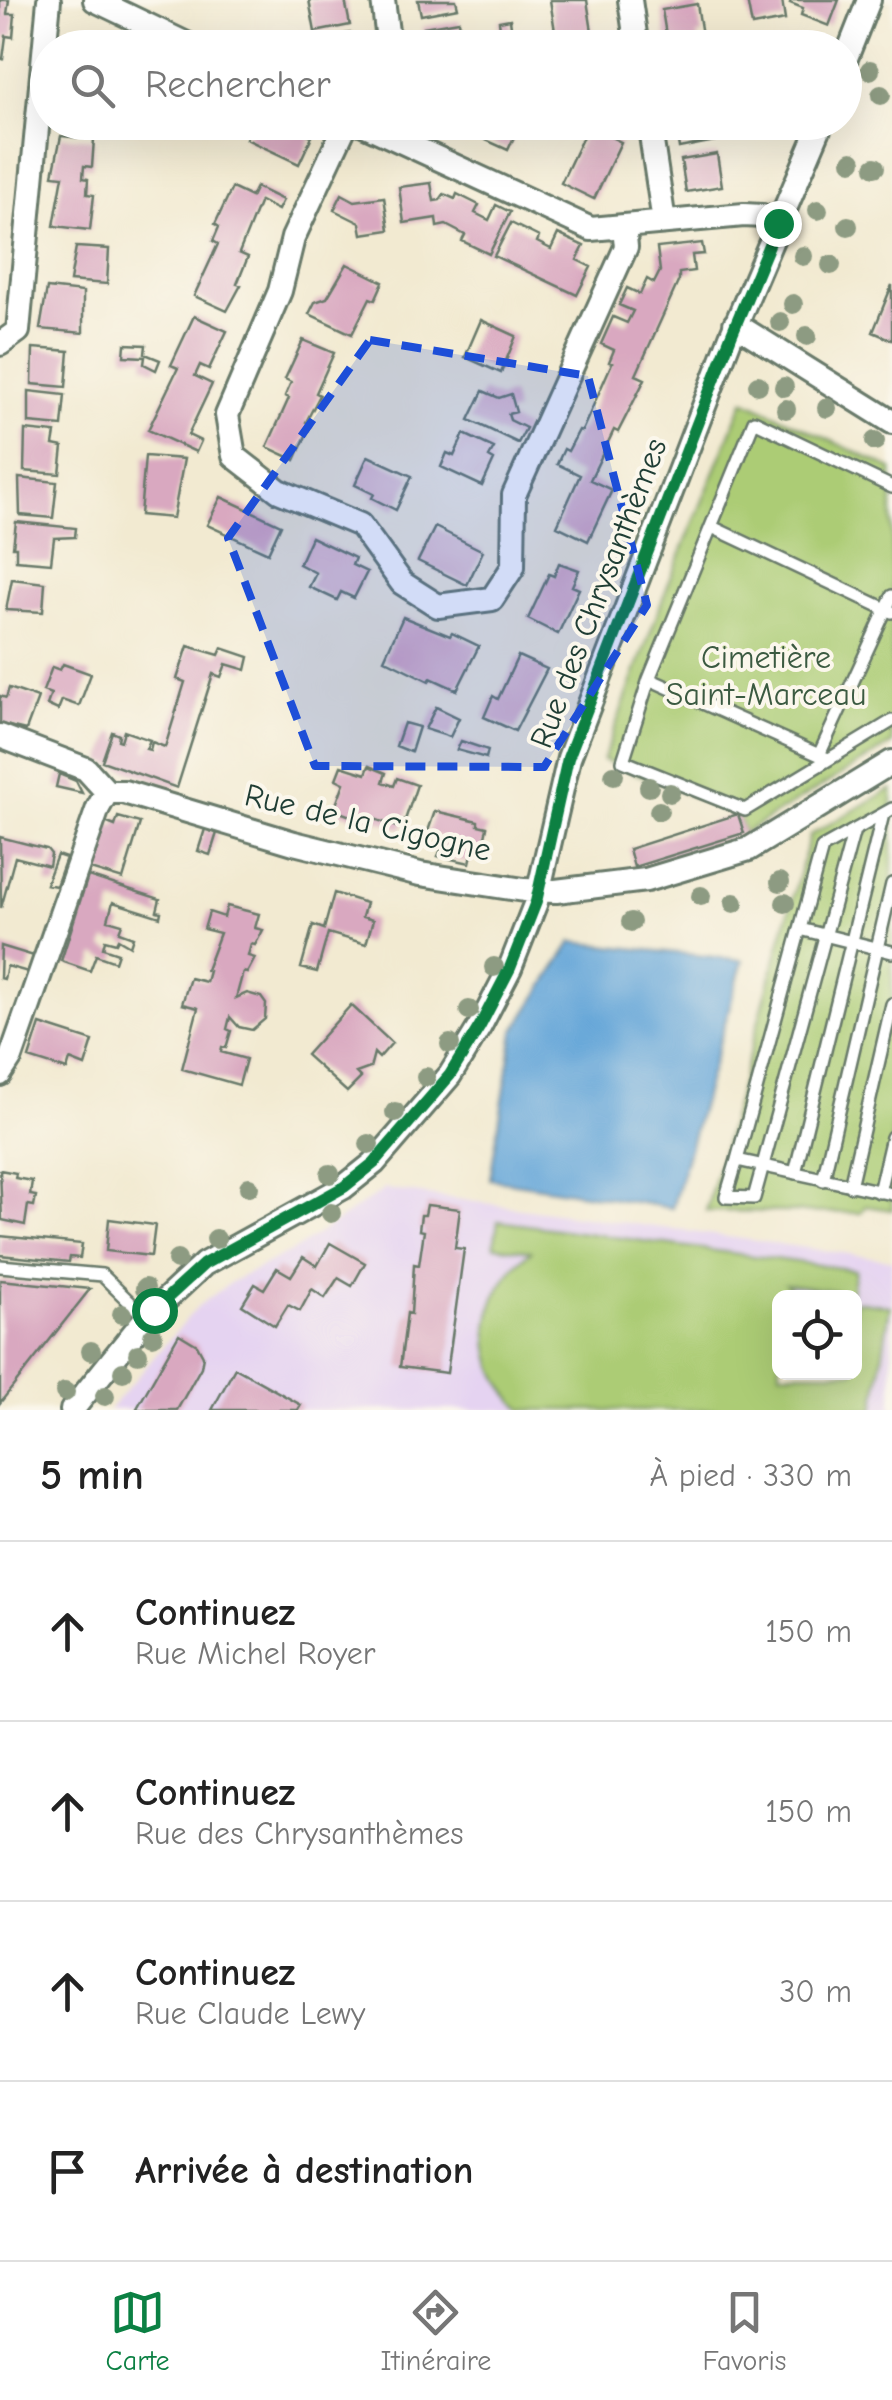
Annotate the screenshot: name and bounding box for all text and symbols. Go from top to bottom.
search box [30,30,862,140]
icon: search [65,58,120,113]
text: Rechercher [145,63,331,107]
route end [756,201,802,247]
street label: Rue des Chrysanthèmes [522,433,675,753]
park label: Cimetière Saint-Marceau [666,639,866,713]
street label: Rue de la Cigogne [241,776,495,869]
route start [132,1288,178,1334]
map controls [772,1290,862,1380]
button: locate [772,1290,862,1380]
text: 5 min [40,1451,144,1500]
text: À pied · 330 m [649,1457,852,1494]
text: Continuez [135,1591,295,1635]
icon: ahead [40,1604,95,1659]
text: 150 m [765,1613,852,1650]
text: Rue Michel Royer [135,1635,376,1672]
text: Continuez [135,1771,295,1815]
icon: ahead [40,1784,95,1839]
text: 150 m [765,1793,852,1830]
text: Rue des Chrysanthèmes [135,1815,464,1852]
text: Continuez [135,1951,295,1995]
icon: ahead [40,1964,95,2019]
text: 30 m [779,1973,852,2010]
text: Rue Claude Lewy [135,1995,365,2032]
icon: arrive [40,2144,95,2199]
text: Arrivée à destination [135,2149,473,2193]
tab: Carte [106,2285,169,2377]
tab: Itinéraire [381,2285,491,2377]
tab: Favoris [702,2285,786,2377]

